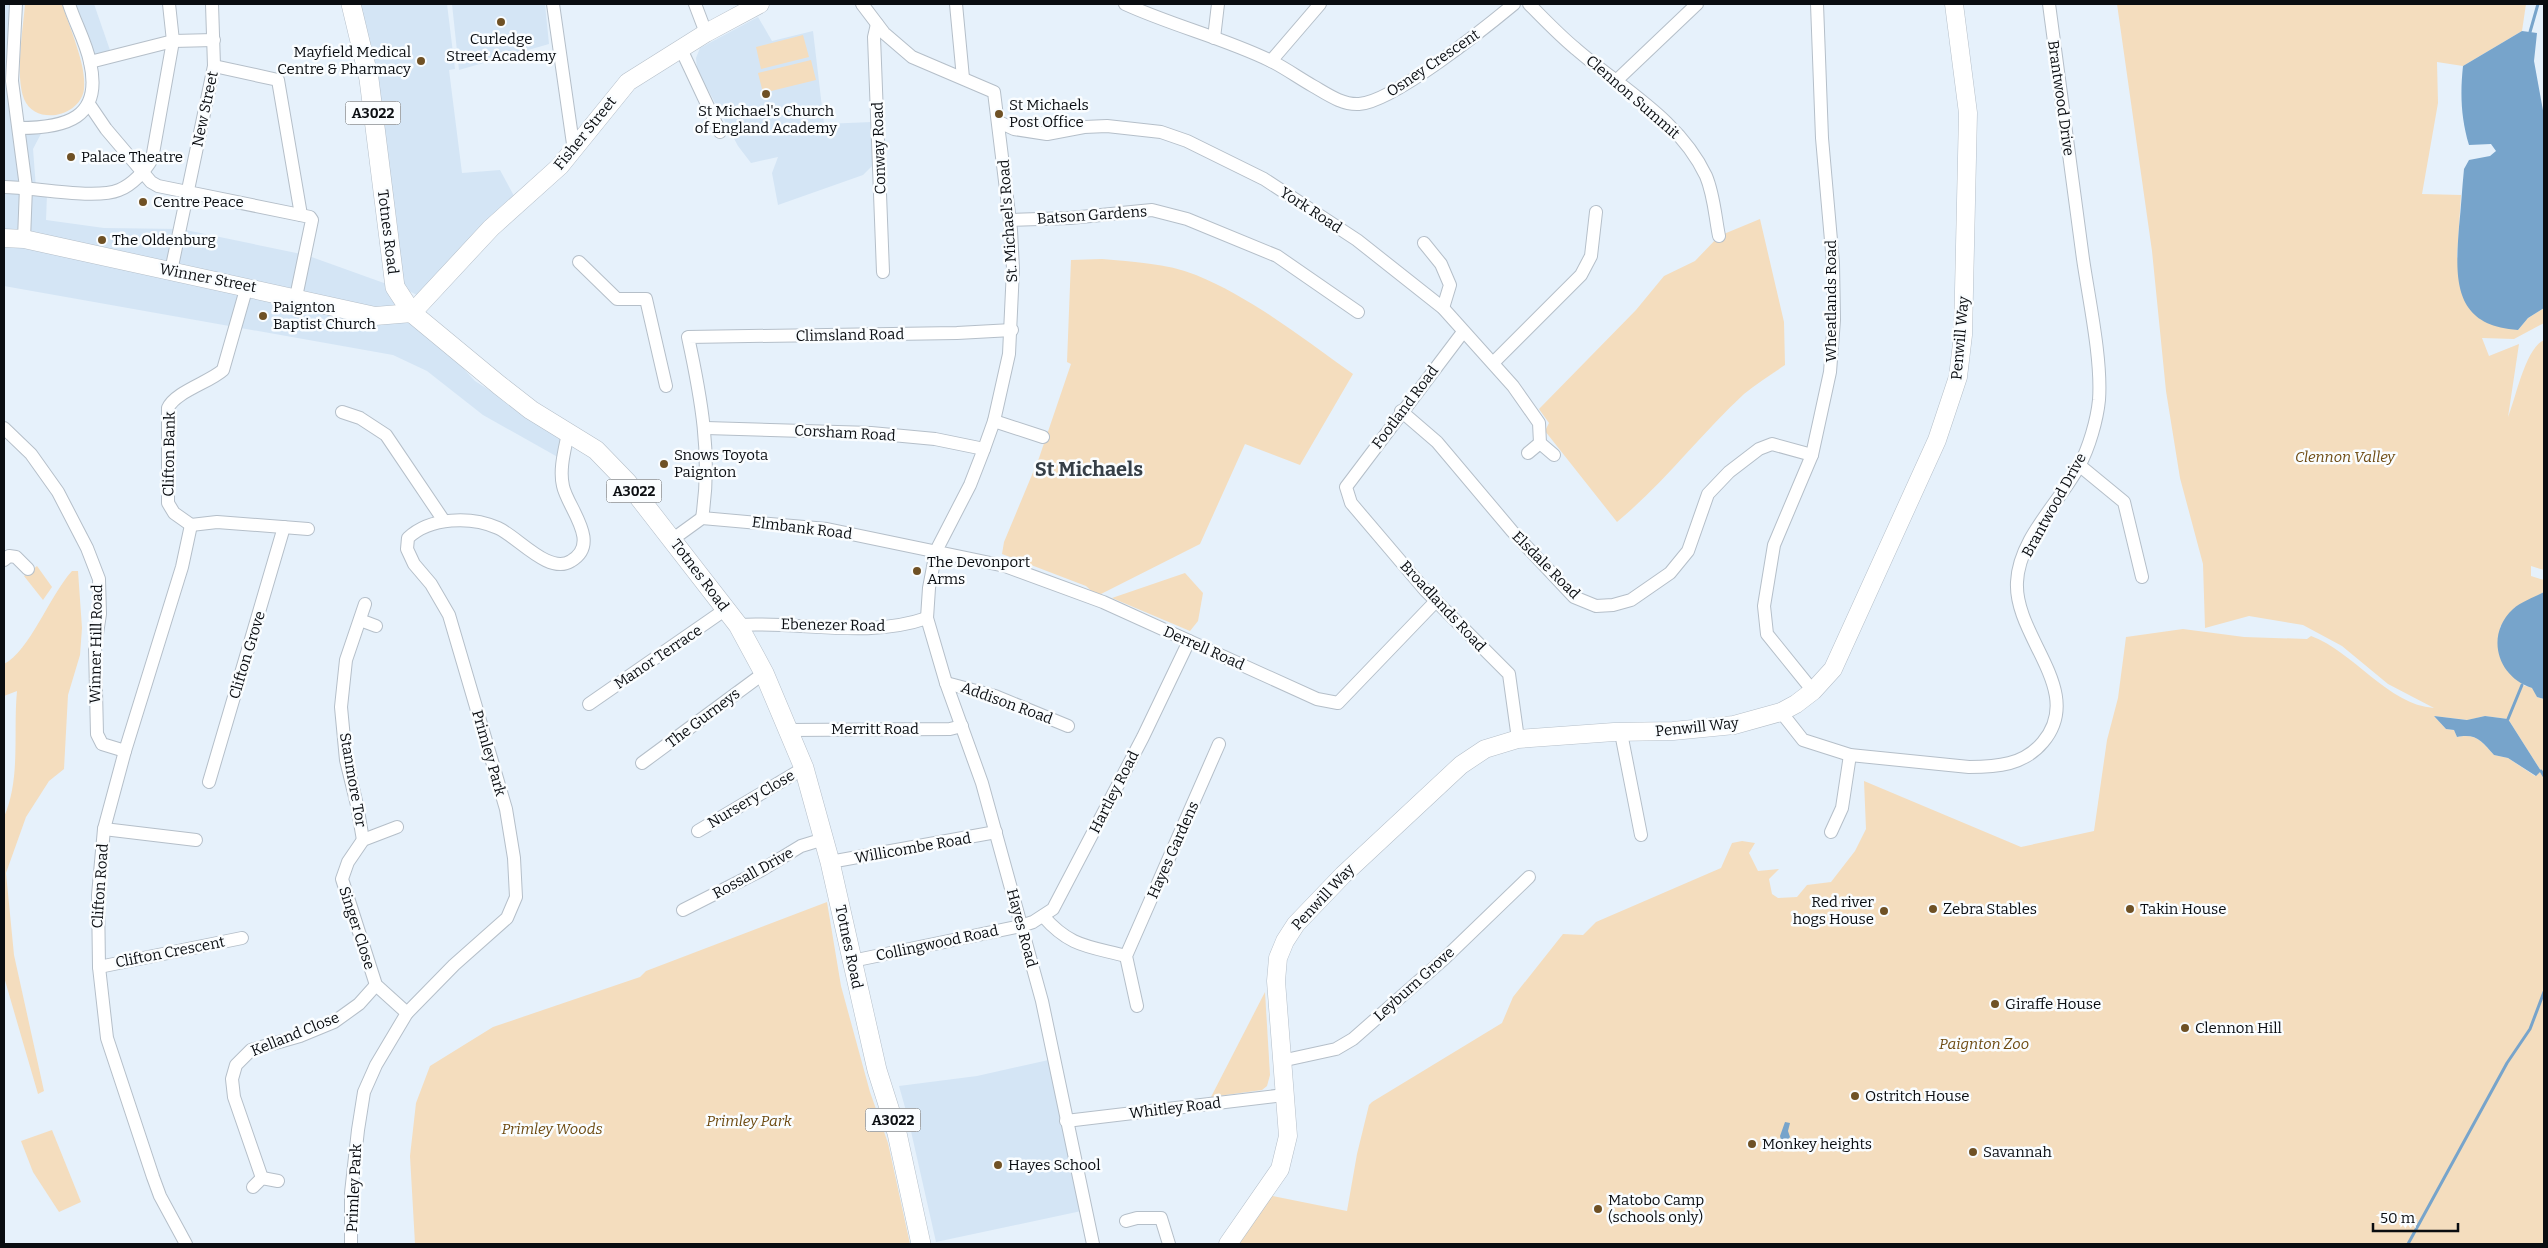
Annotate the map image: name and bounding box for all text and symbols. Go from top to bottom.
marker: Curledge Street Academy [495,16,507,28]
street label: Osney Crescent [1383,25,1483,101]
place label: Curledge Street Academy [446,30,556,65]
street label: Brantwood Drive [2044,39,2078,157]
place label: Mayfield Medical Centre & Pharmacy [277,43,411,78]
street label: Clennon Summit [1582,51,1684,143]
marker: Mayfield Medical Centre & Pharmacy [415,55,427,67]
street label: New Street [188,69,222,148]
marker: St Michael's Church of England Academy [760,88,772,100]
street label: Fisher Street [550,92,620,173]
place label: St Michaels Post Office [1009,96,1089,131]
street label: Conway Road [868,101,890,195]
road number: A3022 [346,102,400,125]
place label: St Michael's Church of England Academy [695,102,837,137]
marker: St Michaels Post Office [993,108,1005,120]
place label: Palace Theatre [81,148,183,166]
marker: Palace Theatre [65,151,77,163]
street label: St. Michael's Road [995,159,1021,283]
street label: York Road [1277,183,1345,237]
street label: Totnes Road [374,189,402,275]
place label: Centre Peace [153,193,244,211]
marker: Centre Peace [137,196,149,208]
street label: Batson Gardens [1036,202,1148,228]
place label: The Oldenburg [112,231,216,249]
marker: The Oldenburg [96,234,108,246]
street label: Wheatlands Road [1822,240,1840,362]
street label: Winner Street [158,260,259,296]
street label: Penwill Way [1947,295,1973,381]
place label: Paignton Baptist Church [273,298,377,333]
marker: Paignton Baptist Church [257,310,269,322]
street label: Climsland Road [796,325,904,345]
street label: Footland Road [1368,362,1442,452]
street label: Clifton Bank [159,411,179,497]
street label: Corsham Road [794,421,896,445]
place label: Snows Toyota Paignton [674,446,768,481]
park label: Clennon Valley [2295,448,2396,466]
street label: Brantwood Drive [2018,450,2090,560]
district label: St Michaels [1035,457,1143,481]
marker: Snows Toyota Paignton [658,458,670,470]
road number: A3022 [606,480,662,502]
street label: Elmbank Road [751,513,853,543]
street label: Elsdale Road [1508,527,1584,603]
street label: Totnes Road [667,536,733,615]
place label: The Devonport Arms [927,553,1031,588]
street label: Broadlands Road [1396,557,1490,655]
marker: The Devonport Arms [911,565,923,577]
street label: Winner Hill Road [86,584,106,704]
street label: Clifton Grove [225,609,269,701]
street label: Ebenezer Road [781,615,885,635]
street label: Manor Terrace [611,621,705,693]
street label: Derrell Road [1161,622,1247,674]
street label: Addison Road [959,678,1055,728]
street label: The Gurneys [662,684,744,752]
street label: Primley Park [468,708,510,799]
street label: Penwill Way [1654,714,1740,740]
street label: Merritt Road [831,720,919,738]
street label: Stanmore Tor [336,731,370,829]
street label: Hartley Road [1086,748,1143,836]
street label: Nursery Close [704,766,798,832]
street label: Hayes Gardens [1144,799,1202,901]
street label: Willicombe Road [853,829,973,867]
street label: Clifton Road [88,843,112,929]
street label: Rossall Drive [710,843,796,903]
street label: Penwill Way [1288,860,1358,934]
street label: Singer Close [335,884,379,972]
street label: Hayes Road [1003,887,1041,969]
place label: Red river hogs House [1793,893,1874,928]
place label: Zebra Stables [1943,900,2037,918]
place label: Takin House [2140,900,2226,918]
street label: Totnes Road [831,903,867,991]
marker: Zebra Stables [1927,903,1939,915]
marker: Takin House [2124,903,2136,915]
marker: Red river hogs House [1878,905,1890,917]
street label: Collingwood Road [874,921,1000,965]
street label: Clifton Crescent [114,932,227,971]
street label: Leyburn Grove [1370,943,1458,1025]
place label: Giraffe House [2005,995,2101,1013]
marker: Giraffe House [1989,998,2001,1010]
street label: Kelland Close [248,1008,342,1060]
place label: Clennon Hill [2195,1019,2282,1037]
marker: Clennon Hill [2179,1022,2191,1034]
park label: Paignton Zoo [1939,1035,2029,1053]
place label: Ostritch House [1865,1087,1970,1105]
marker: Ostritch House [1849,1090,1861,1102]
street label: Whitley Road [1128,1093,1222,1123]
road number: A3022 [866,1108,920,1132]
park label: Primley Park [706,1112,793,1130]
park label: Primley Woods [501,1120,603,1138]
place label: Monkey heights [1762,1135,1872,1153]
marker: Monkey heights [1746,1138,1758,1150]
street label: Primley Park [343,1143,365,1233]
place label: Savannah [1983,1143,2052,1161]
marker: Savannah [1967,1146,1979,1158]
place label: Hayes School [1008,1156,1101,1174]
marker: Hayes School [992,1159,1004,1171]
place label: Matobo Camp (schools only) [1608,1191,1704,1226]
scale bar [2373,1200,2458,1232]
marker: Matobo Camp (schools only) [1592,1203,1604,1215]
text: 50 m [2380,1209,2416,1227]

